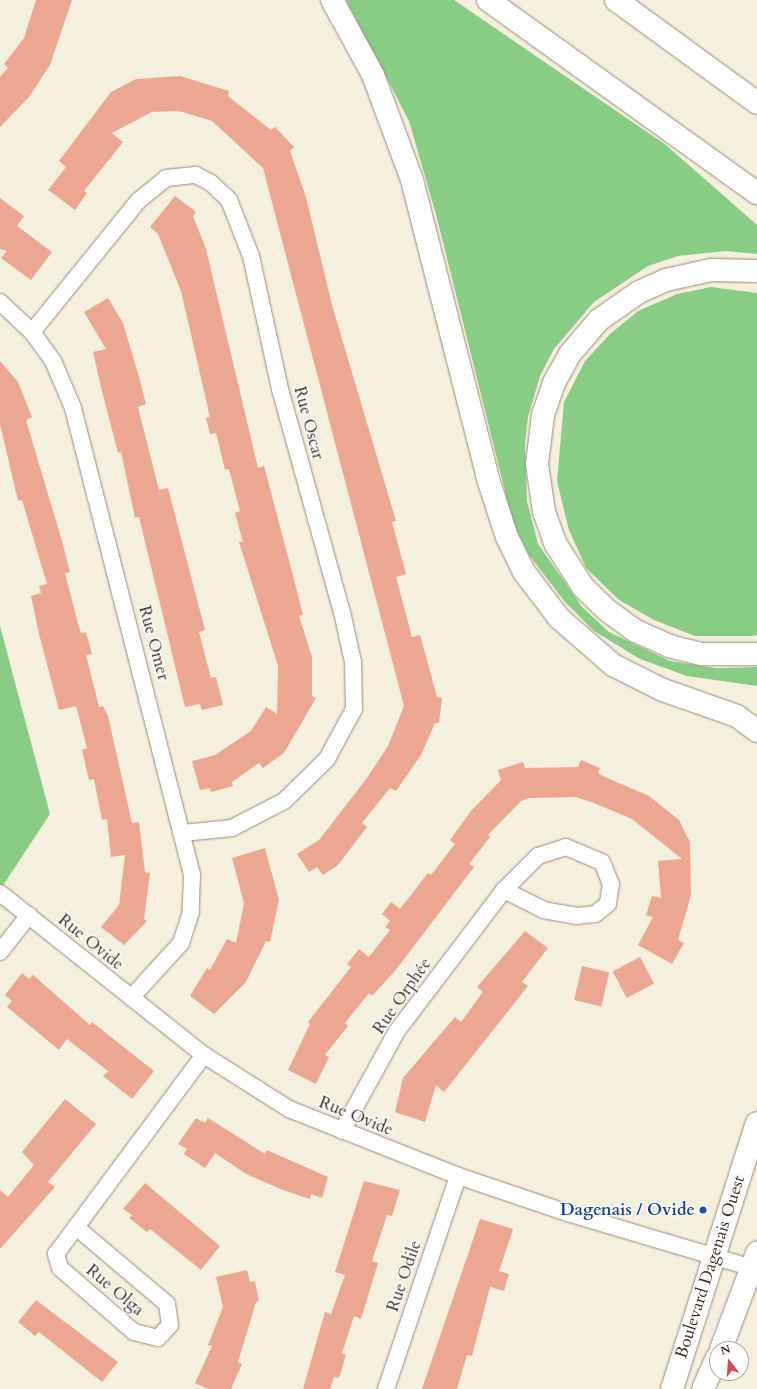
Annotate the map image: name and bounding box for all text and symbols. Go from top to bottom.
street label: Rue Oscar [289,384,329,462]
street label: Rue Omer [134,603,174,683]
street label: Rue Ovide [54,909,128,975]
street label: Rue Orphée [368,954,436,1038]
street label: Rue Ovide [316,1092,396,1140]
street label: Boulevard Dagenais Ouest [671,1173,749,1361]
place label: Dagenais / Ovide [560,1200,695,1220]
marker: Dagenais / Ovide [698,1205,708,1215]
street label: Rue Odile [382,1238,426,1314]
street label: Rue Olga [82,1260,148,1320]
north arrow [709,1341,749,1381]
text: N [719,1341,732,1359]

